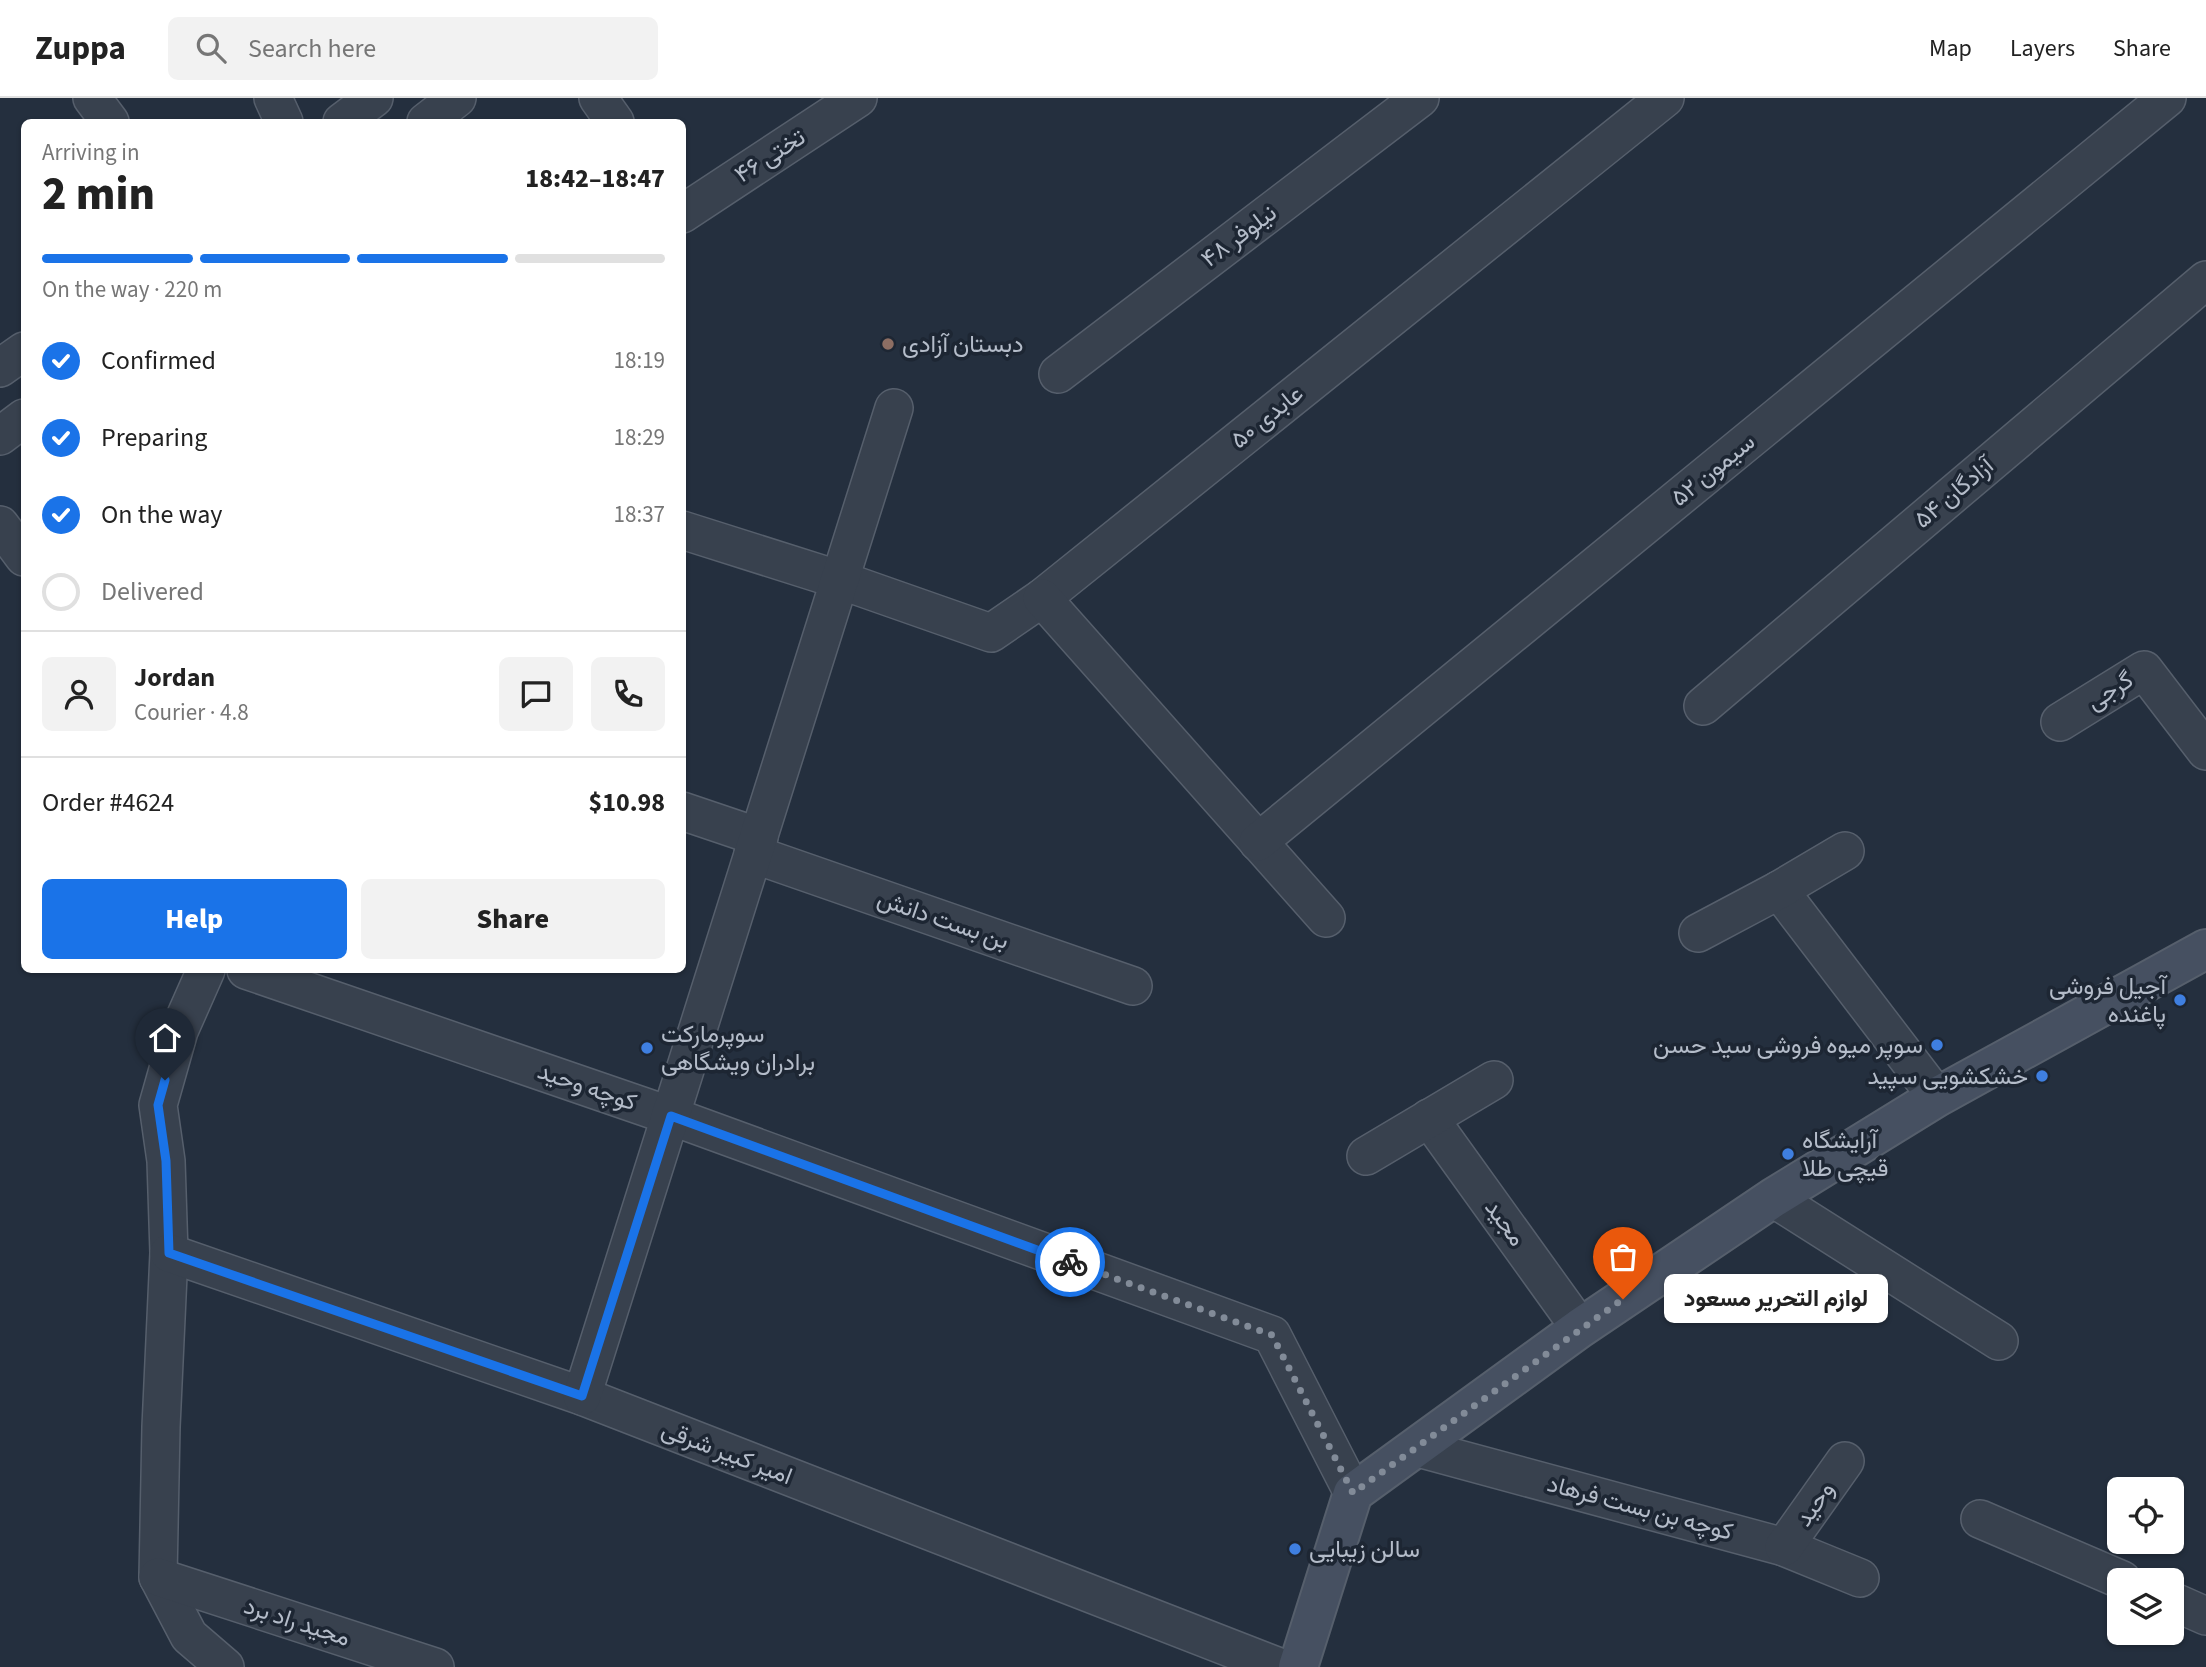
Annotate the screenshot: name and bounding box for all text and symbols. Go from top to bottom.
search box [168,17,658,80]
text: Zuppa [35,25,126,72]
icon: search [192,29,230,67]
text: Search here [248,30,376,67]
text: Map [1929,31,1972,66]
text: Layers [2010,31,2075,66]
text: Share [2113,31,2171,66]
street label: تختی ۴۶ [728,120,812,192]
text: Arriving in [42,136,140,169]
text: 18:42–18:47 [525,160,665,197]
text: 2 min [42,162,155,227]
street label: نیلوفر ۴۸ [1194,196,1284,276]
text: On the way · 220 m [42,273,222,306]
place label: دبستان آزادی [902,327,1023,362]
marker: دبستان آزادی [880,336,896,352]
icon: check [42,342,80,380]
text: Confirmed [101,342,216,379]
text: 18:19 [614,344,665,377]
street label: عابدی ۵۰ [1223,377,1311,457]
icon: check [42,419,80,457]
text: Preparing [101,419,207,456]
text: 18:29 [614,421,665,454]
street label: سیمون ۵۲ [1663,425,1763,515]
street label: آزادگان ۵۴ [1906,448,2003,537]
icon: check [42,496,80,534]
text: On the way [101,496,222,533]
text: 18:37 [614,498,665,531]
text: Delivered [101,573,204,610]
button: person [42,657,116,731]
button: chat [499,657,573,731]
button: phone [591,657,665,731]
text: Jordan [134,659,215,696]
street label: گرجی [2080,663,2140,719]
text: Courier · 4.8 [134,696,249,729]
text: Order #4624 [42,784,174,821]
text: $10.98 [589,784,665,821]
button: Help [42,879,347,959]
button: Share [361,879,665,959]
street label: بن بست دانش [872,881,1014,959]
place label: آجیل فروشی پاغنده [2049,969,2168,1032]
marker: آجیل فروشی پاغنده [2172,992,2188,1008]
pin [135,1008,195,1080]
place label: سوپرمارکت برادران ویشگاهی [661,1017,815,1080]
icon: home [146,1019,184,1057]
place label: سوپر میوه فروشی سید حسن [1653,1028,1923,1063]
marker: سوپر میوه فروشی سید حسن [1929,1037,1945,1053]
marker: سوپرمارکت برادران ویشگاهی [639,1040,655,1056]
street label: کوچه وحید [533,1054,641,1120]
place label: خشکشویی سپید [1867,1059,2028,1094]
marker: خشکشویی سپید [2034,1068,2050,1084]
place label: آرایشگاه قیچی طلا [1802,1123,1889,1186]
marker: آرایشگاه قیچی طلا [1780,1146,1796,1162]
street label: مجید [1476,1192,1534,1254]
courier [1035,1227,1105,1297]
pin [1593,1227,1653,1299]
icon: bag [1604,1238,1642,1276]
icon: bike [1051,1243,1089,1281]
callout: لوازم التحریر مسعود [1665,1274,1889,1324]
text: لوازم التحریر مسعود [1684,1282,1868,1315]
street label: امیر کبیر شرقی [656,1412,798,1494]
street label: کوچه بن بست فرهاد [1543,1466,1737,1550]
street label: وحید [1787,1474,1843,1534]
map controls [2107,1477,2184,1645]
button: locate [2107,1477,2184,1554]
place label: سالن زیبایی [1309,1532,1420,1567]
marker: سالن زیبایی [1287,1541,1303,1557]
button: layers [2107,1568,2184,1645]
street label: مجید راد برد [239,1588,355,1656]

